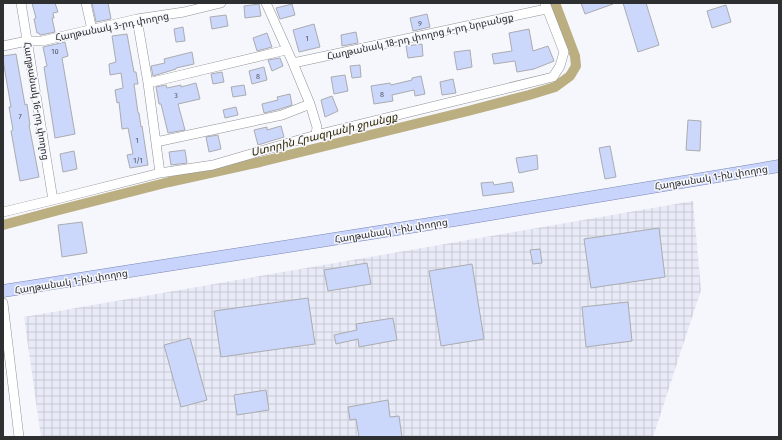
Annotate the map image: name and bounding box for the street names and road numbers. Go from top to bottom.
street label: Հաղթանակ 3-րդ փողոց [54,10,170,44]
street label: Հաղթանակ 18-րդ փողոց 4-րդ նրբանցք [326,11,515,63]
street label: Հաղթանակ 16-րդ փողոց [21,41,51,161]
street label: Հաղթանակ 1-ին փողոց [654,163,769,193]
street label: Հաղթանակ 1-ին փողոց [334,216,449,246]
street label: Հաղթանակ 1-ին փողոց [14,267,129,297]

